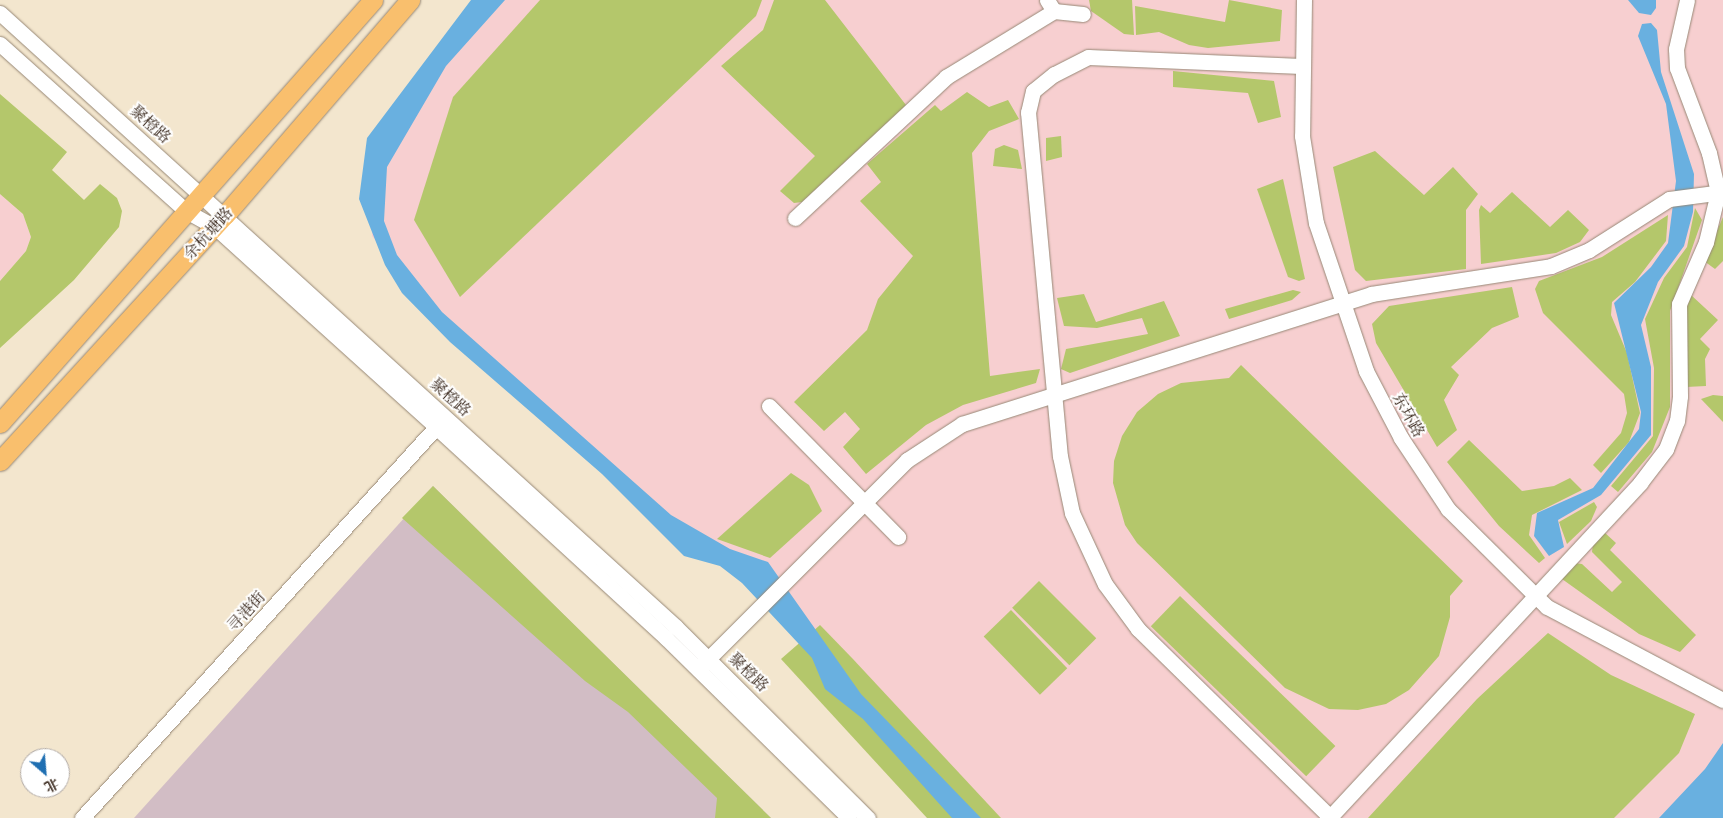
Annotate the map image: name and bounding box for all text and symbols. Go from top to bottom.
street label: 聚橙路 [127,101,175,147]
street label: 余杭塘路 [179,203,237,263]
street label: 聚橙路 [427,374,475,420]
street label: 东环路 [1389,389,1429,441]
street label: 寻港街 [223,587,269,635]
street label: 聚橙路 [725,648,773,696]
north arrow [20,748,70,798]
text: 北 [41,773,62,798]

